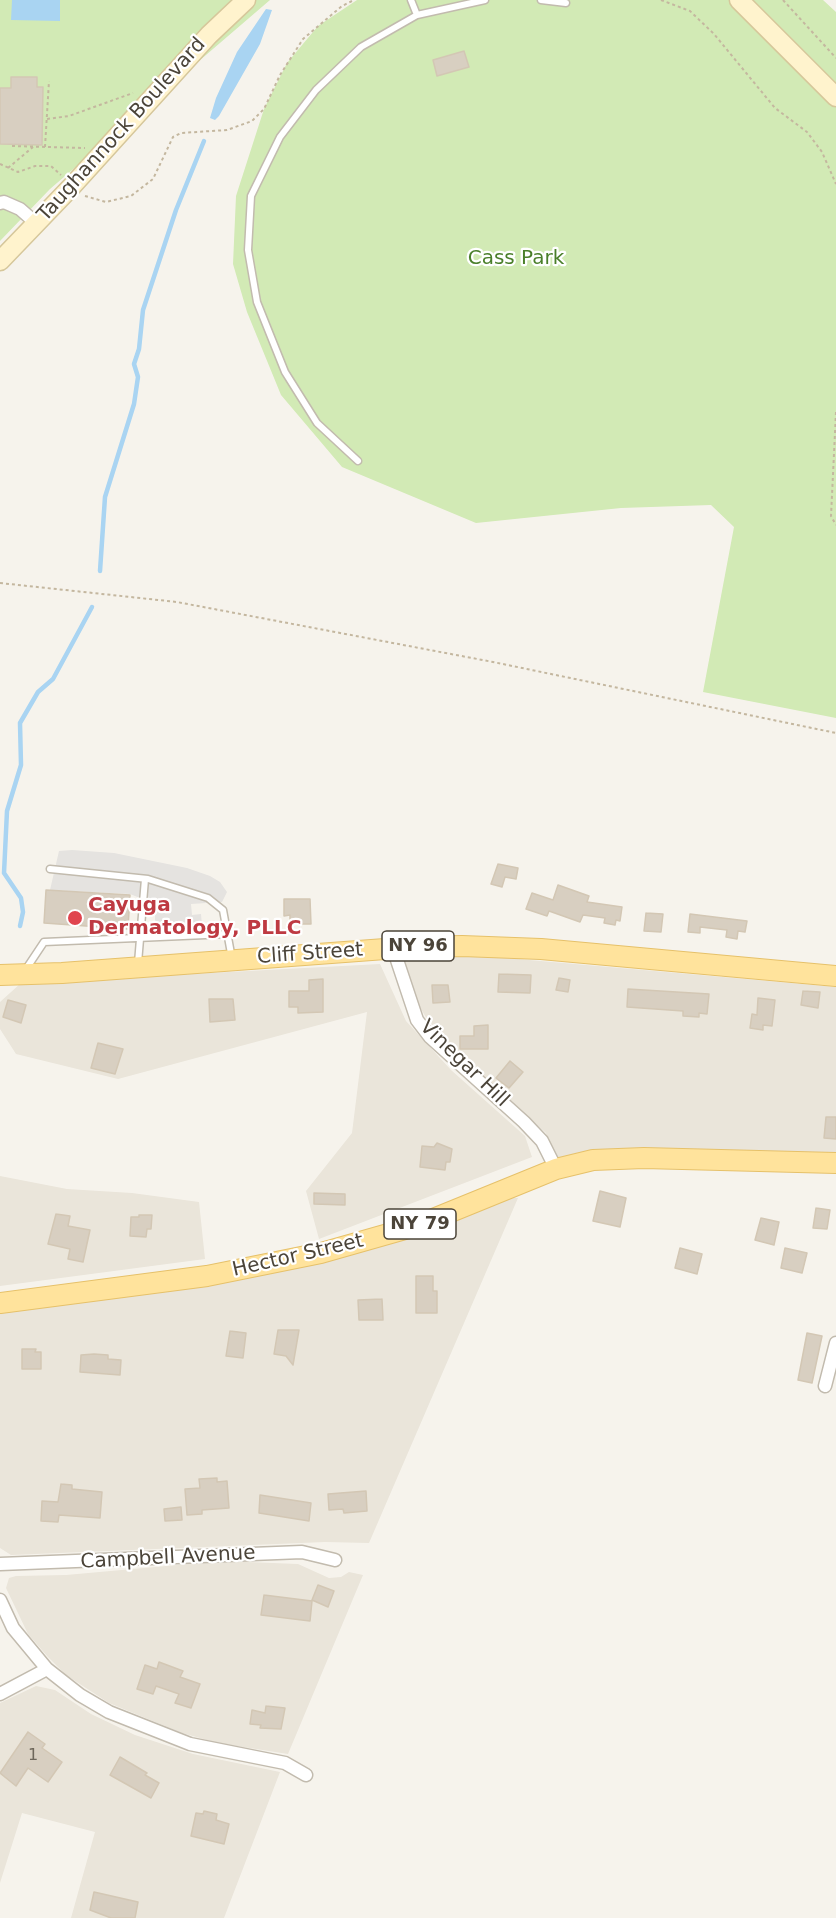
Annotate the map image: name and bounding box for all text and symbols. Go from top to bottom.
street label: Taughannock Boulevard [33,33,211,227]
park label: Cass Park [468,247,564,271]
place label: Cayuga Dermatology, PLLC [88,894,301,941]
marker: Cayuga Dermatology, PLLC [66,909,84,927]
road number: NY 96 [382,931,454,961]
street label: Cliff Street [256,938,364,970]
street label: Vinegar Hill [414,1015,514,1113]
road number: NY 79 [384,1209,456,1239]
street label: Hector Street [230,1229,366,1283]
street label: Campbell Avenue [80,1541,256,1575]
house number: 1 [28,1746,38,1766]

